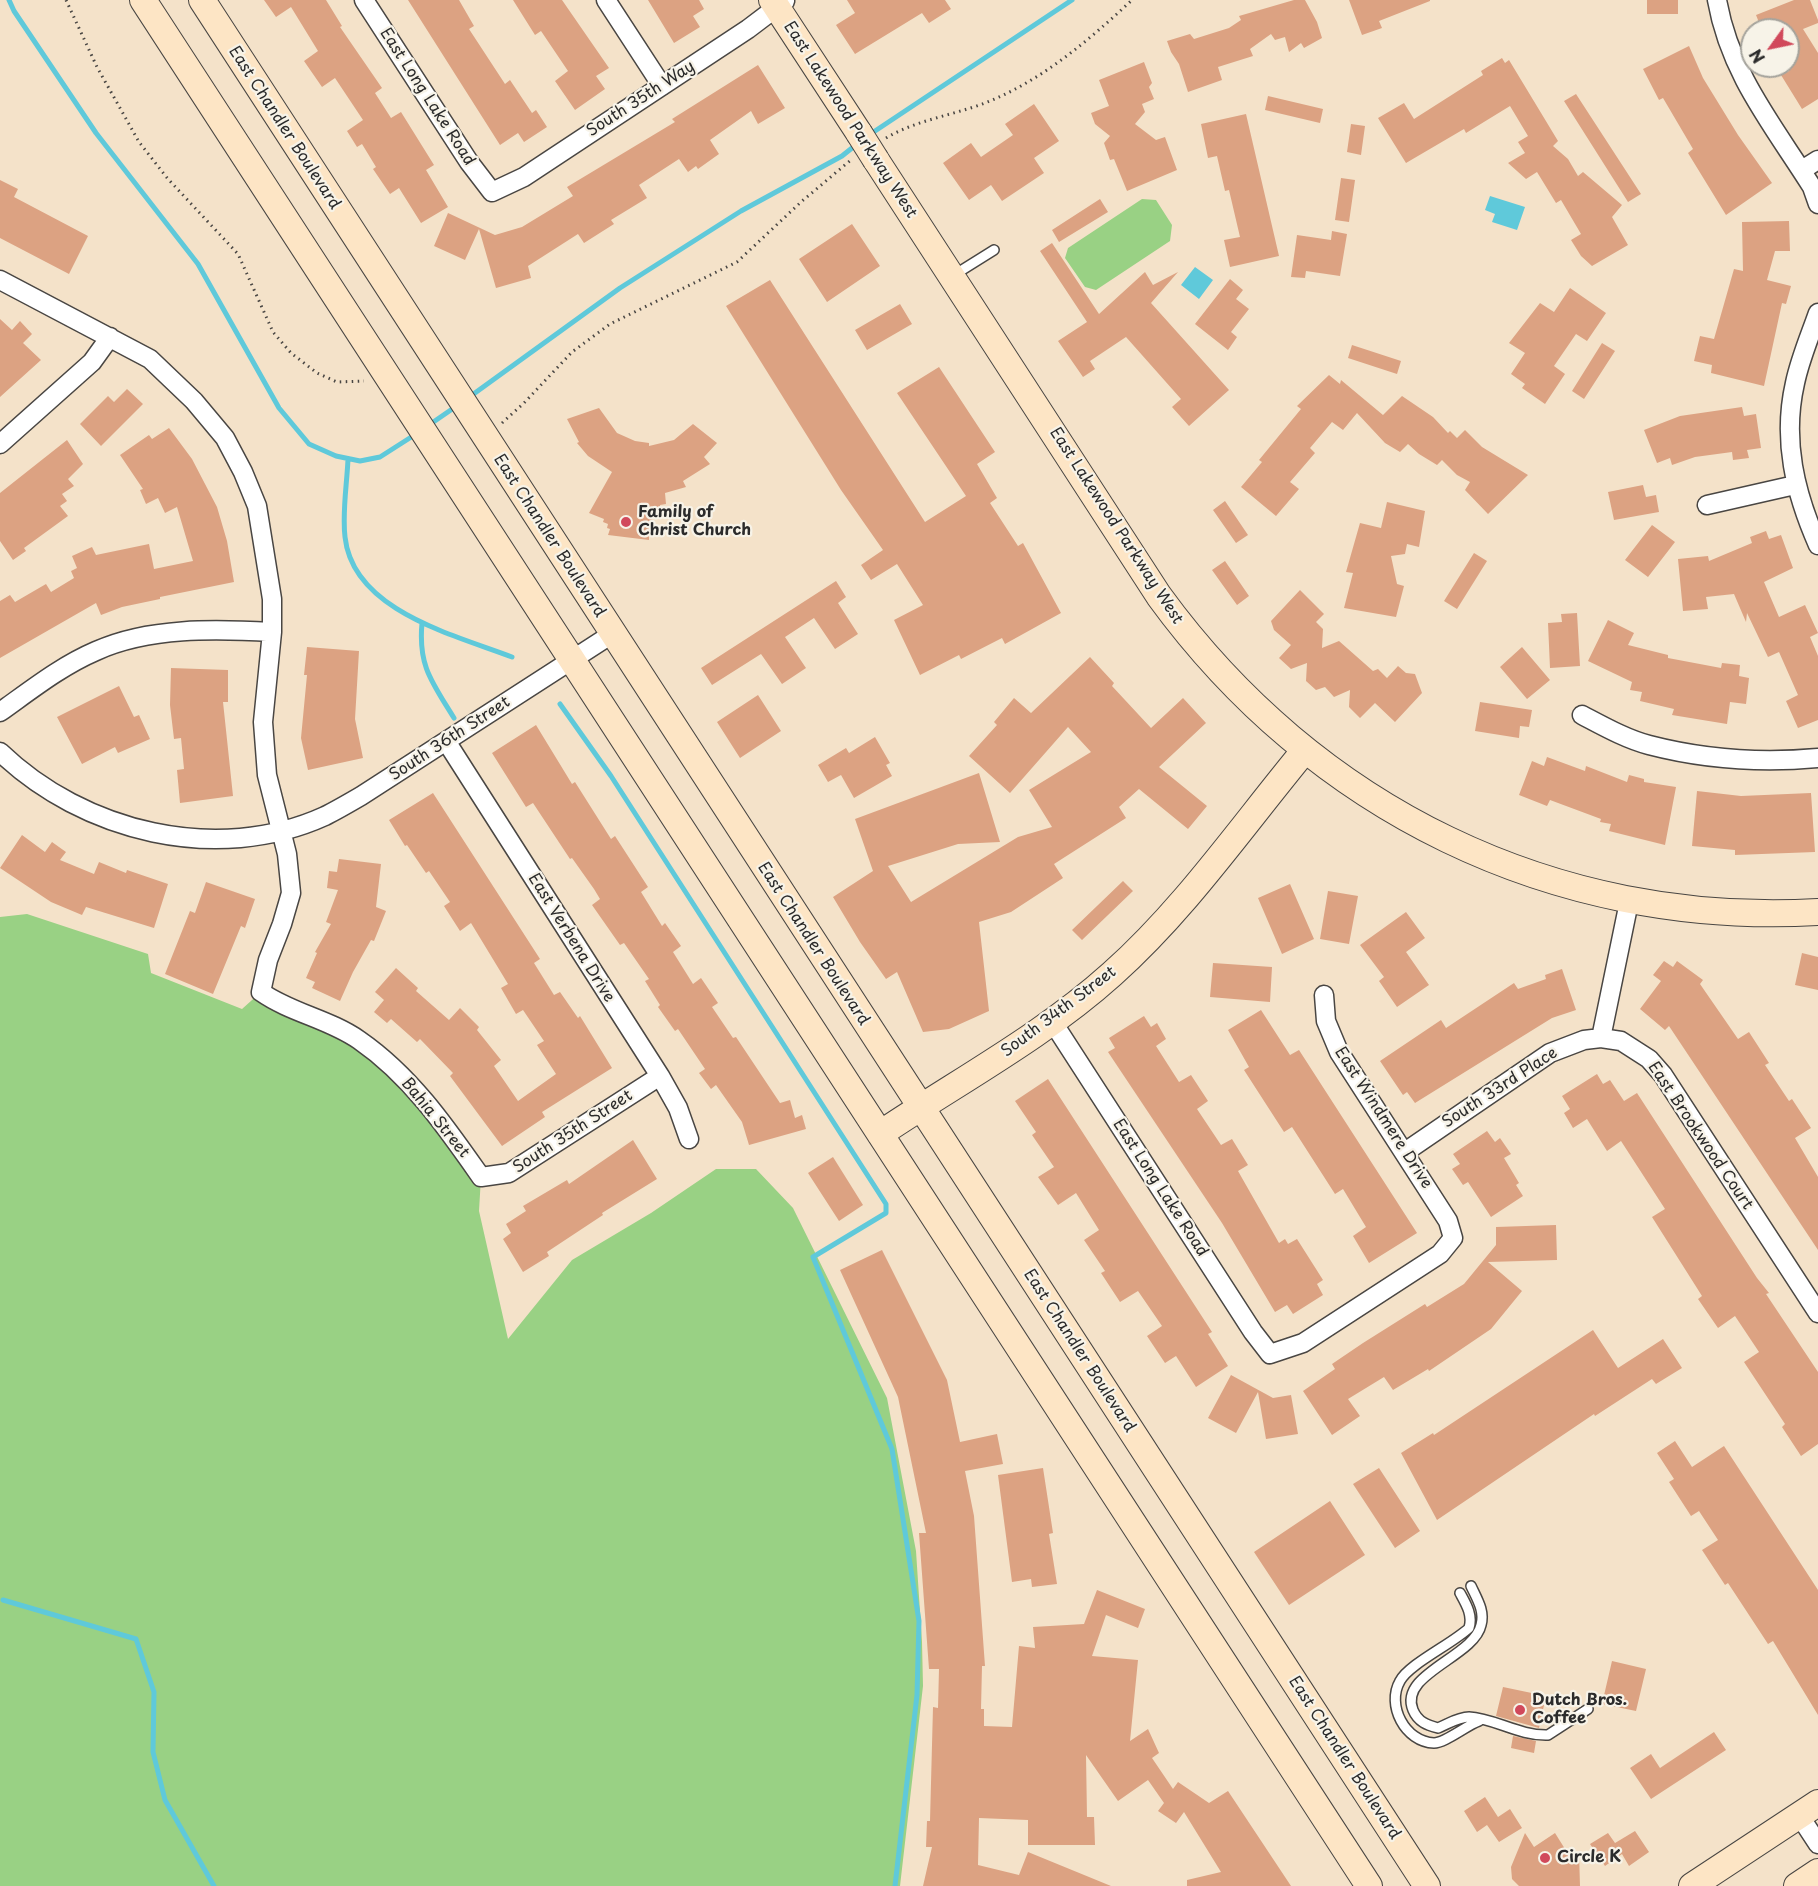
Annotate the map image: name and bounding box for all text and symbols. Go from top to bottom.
street label: East Lakewood Parkway West [779,18,921,222]
north arrow [1740,18,1800,78]
street label: East Long Lake Road [375,25,479,169]
street label: East Chandler Boulevard [224,43,344,213]
text: N [1743,45,1770,69]
street label: South 35th Way [583,57,699,141]
street label: East Lakewood Parkway West [1045,424,1187,628]
street label: East Chandler Boulevard [489,451,609,621]
place label: Family of Christ Church [638,503,751,541]
marker: Family of Christ Church [619,515,633,529]
street label: South 36th Street [386,693,514,785]
street label: East Chandler Boulevard [753,859,873,1029]
street label: East Verbena Drive [524,870,618,1006]
street label: South 34th Street [998,963,1120,1061]
street label: East Windmere Drive [1330,1044,1436,1192]
street label: South 33rd Place [1439,1044,1561,1132]
street label: East Brookwood Court [1643,1058,1757,1214]
street label: Bahia Street [397,1074,473,1162]
street label: South 35th Street [510,1086,636,1178]
street label: East Long Lake Road [1108,1116,1212,1260]
street label: East Chandler Boulevard [1019,1266,1139,1436]
street label: East Chandler Boulevard [1284,1673,1404,1843]
place label: Dutch Bros. Coffee [1532,1691,1627,1729]
marker: Dutch Bros. Coffee [1513,1703,1527,1717]
place label: Circle K [1557,1848,1621,1868]
marker: Circle K [1538,1851,1552,1865]

